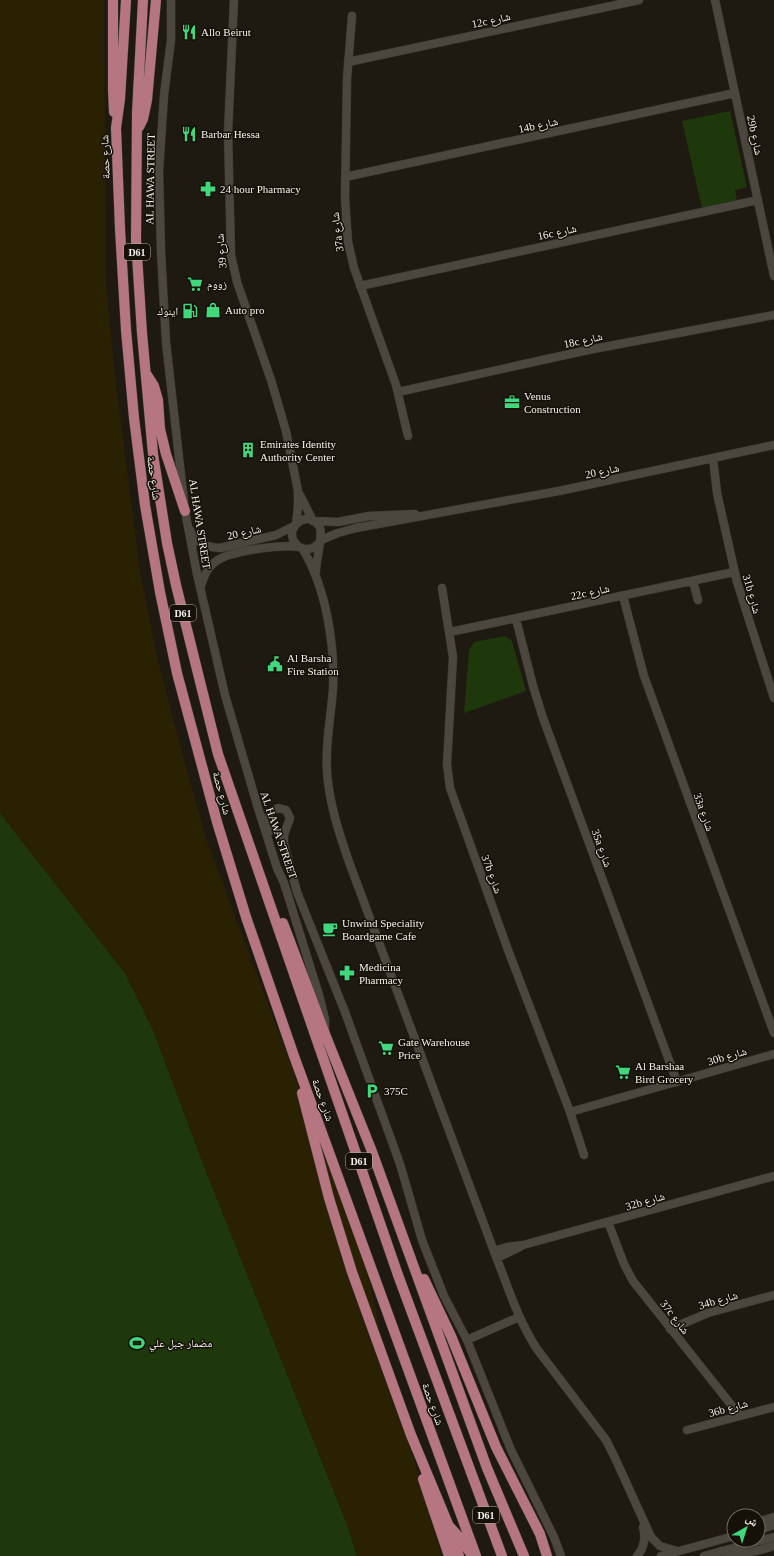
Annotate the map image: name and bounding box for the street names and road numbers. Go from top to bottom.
street label: 12c شارع [470,10,512,31]
street label: 29b شارع [744,114,765,156]
street label: 14b شارع [517,115,559,136]
street label: AL HAWA STREET [143,133,157,225]
street label: شارع حصة [98,135,113,179]
street label: 37a شارع [329,212,346,252]
street label: 16c شارع [536,222,578,243]
street label: شارع 39 [214,233,229,269]
road number: D61 [124,244,150,260]
street label: 18c شارع [562,330,604,351]
street label: شارع حصة [144,455,163,501]
street label: شارع 20 [584,462,620,481]
street label: AL HAWA STREET [187,478,213,570]
street label: شارع 20 [226,522,262,543]
street label: 31b شارع [740,573,763,615]
street label: 22c شارع [569,582,611,603]
road number: D61 [170,605,196,621]
street label: شارع حصة [210,770,234,816]
street label: AL HAWA STREET [258,790,300,881]
street label: 33a شارع [691,791,716,833]
street label: 35a شارع [589,827,614,869]
street label: 37b شارع [479,853,505,895]
street label: 30b شارع [706,1045,748,1068]
street label: شارع حصة [309,1077,336,1123]
road number: D61 [346,1153,372,1169]
street label: 32b شارع [624,1190,666,1213]
street label: 34b شارع [697,1289,739,1312]
street label: 37c شارع [657,1298,692,1337]
street label: شارع حصة [419,1381,446,1427]
street label: 36b شارع [707,1397,749,1420]
road number: D61 [473,1507,499,1523]

